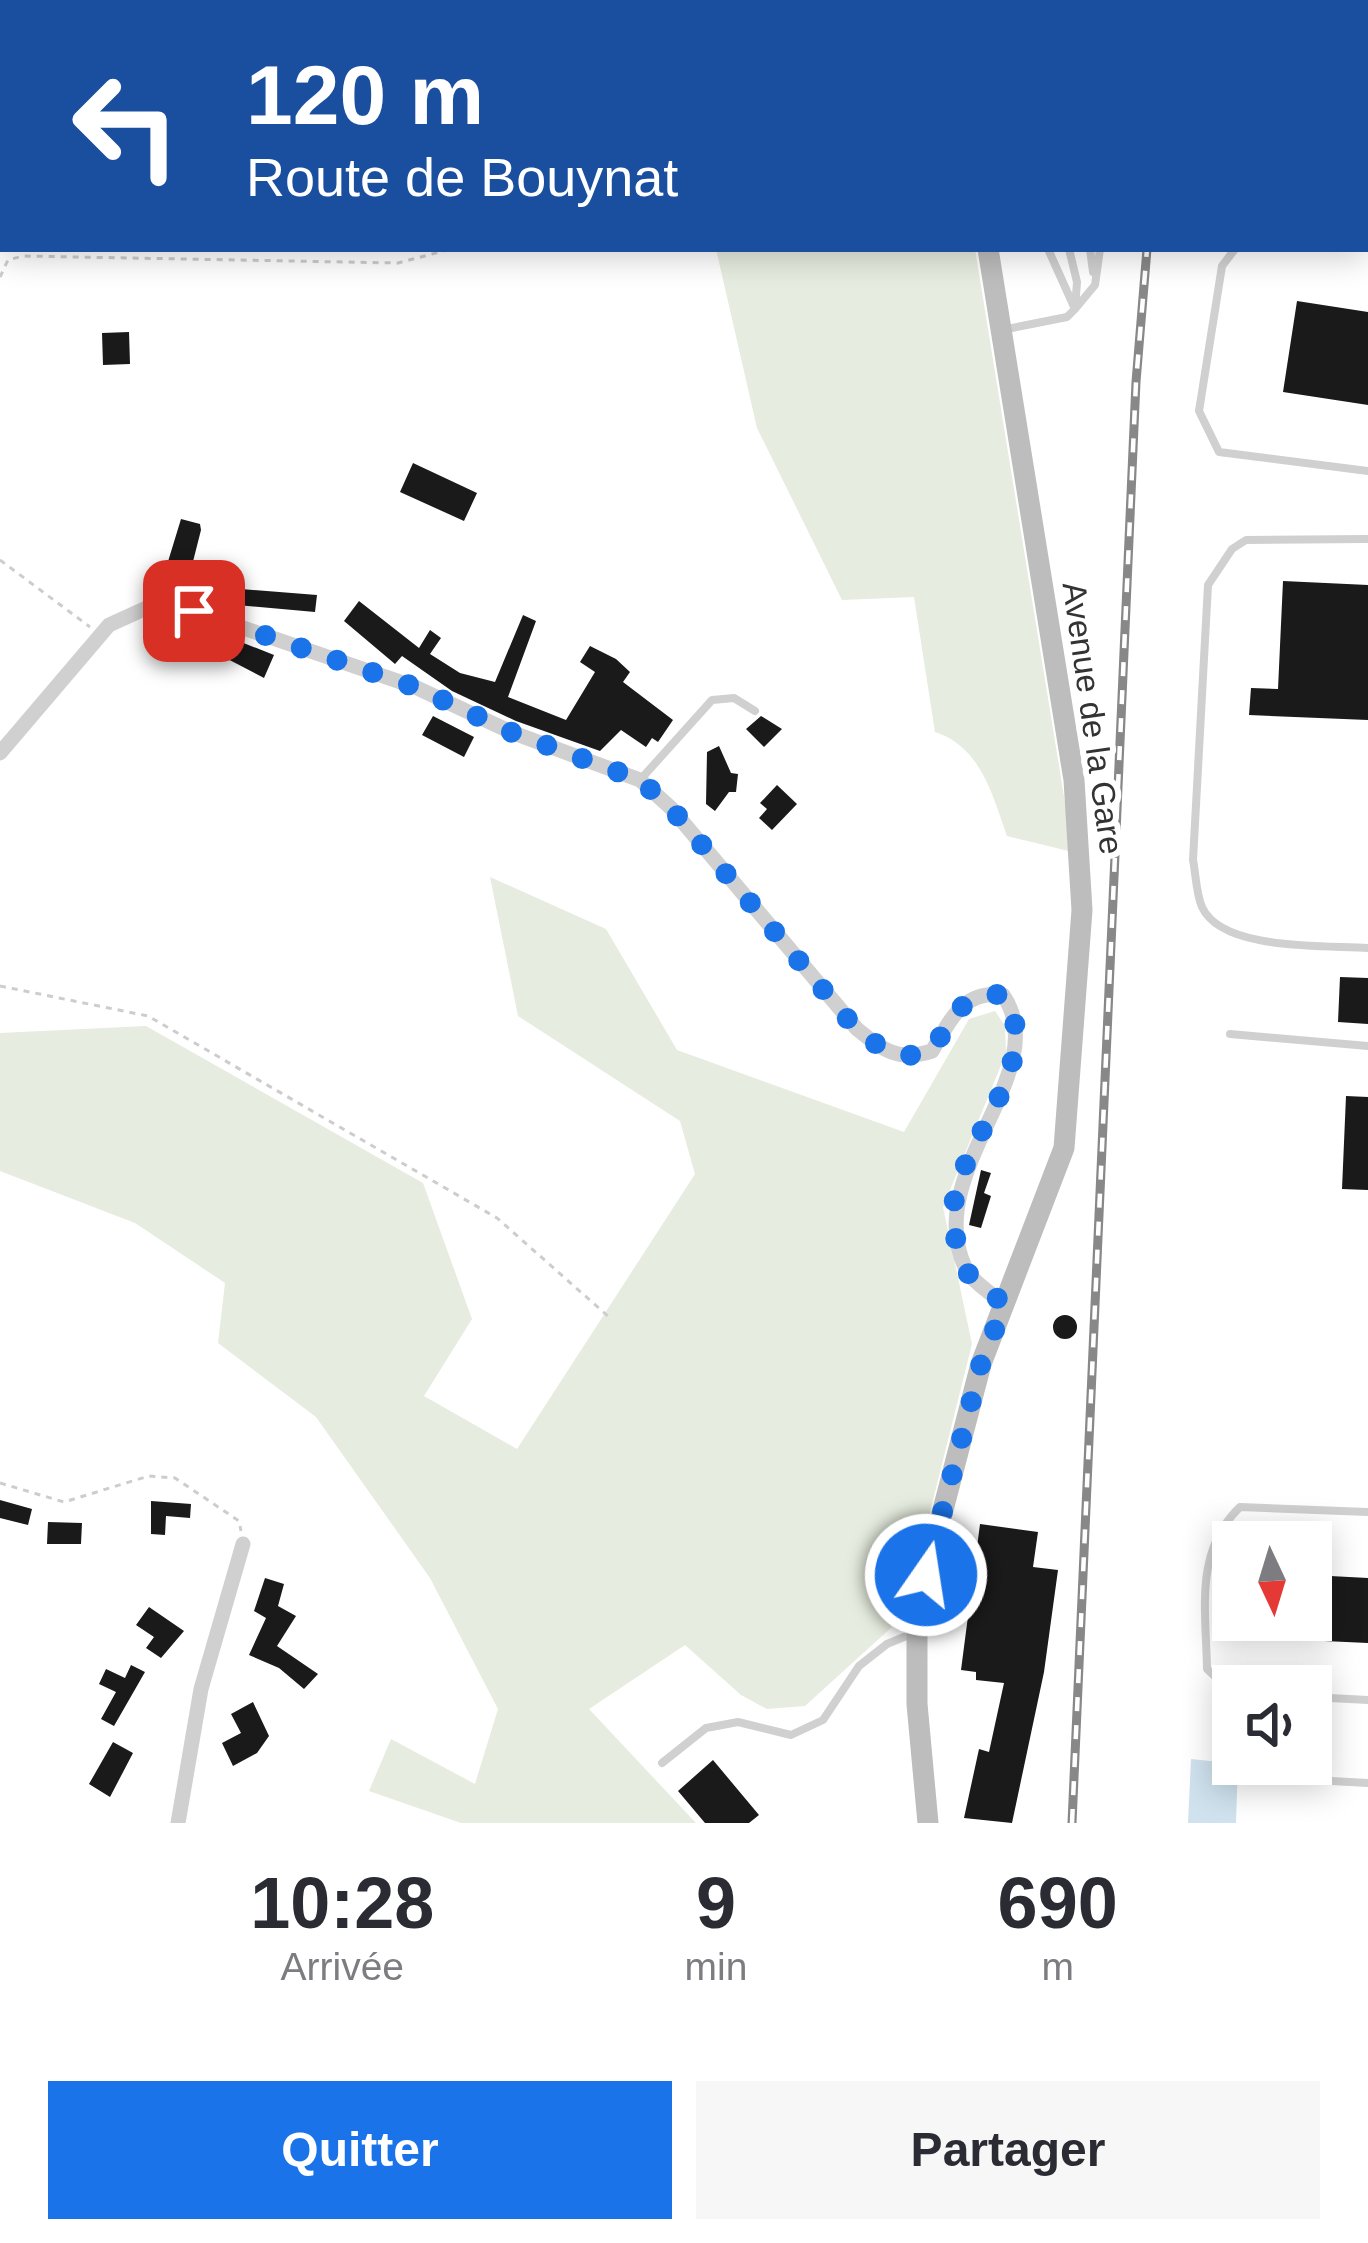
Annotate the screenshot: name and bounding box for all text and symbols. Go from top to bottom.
icon: left [48,48,204,204]
text: 120 m [246,48,484,142]
text: Route de Bouynat [246,147,678,207]
pin [143,560,245,662]
icon: arrive [161,578,227,644]
street label: Avenue de la Gare [1056,579,1130,857]
position arrow [863,1512,989,1638]
north arrow [1212,1521,1332,1641]
map controls [1212,1521,1332,1785]
button: sound [1212,1665,1332,1785]
text: 10:28 [250,1863,434,1943]
text: 9 [696,1863,736,1943]
text: 690 [998,1863,1118,1943]
text: Arrivée [281,1945,404,1988]
text: min [685,1945,747,1988]
text: m [1041,1945,1074,1988]
button: Quitter [48,2081,672,2219]
button: Partager [696,2081,1320,2219]

